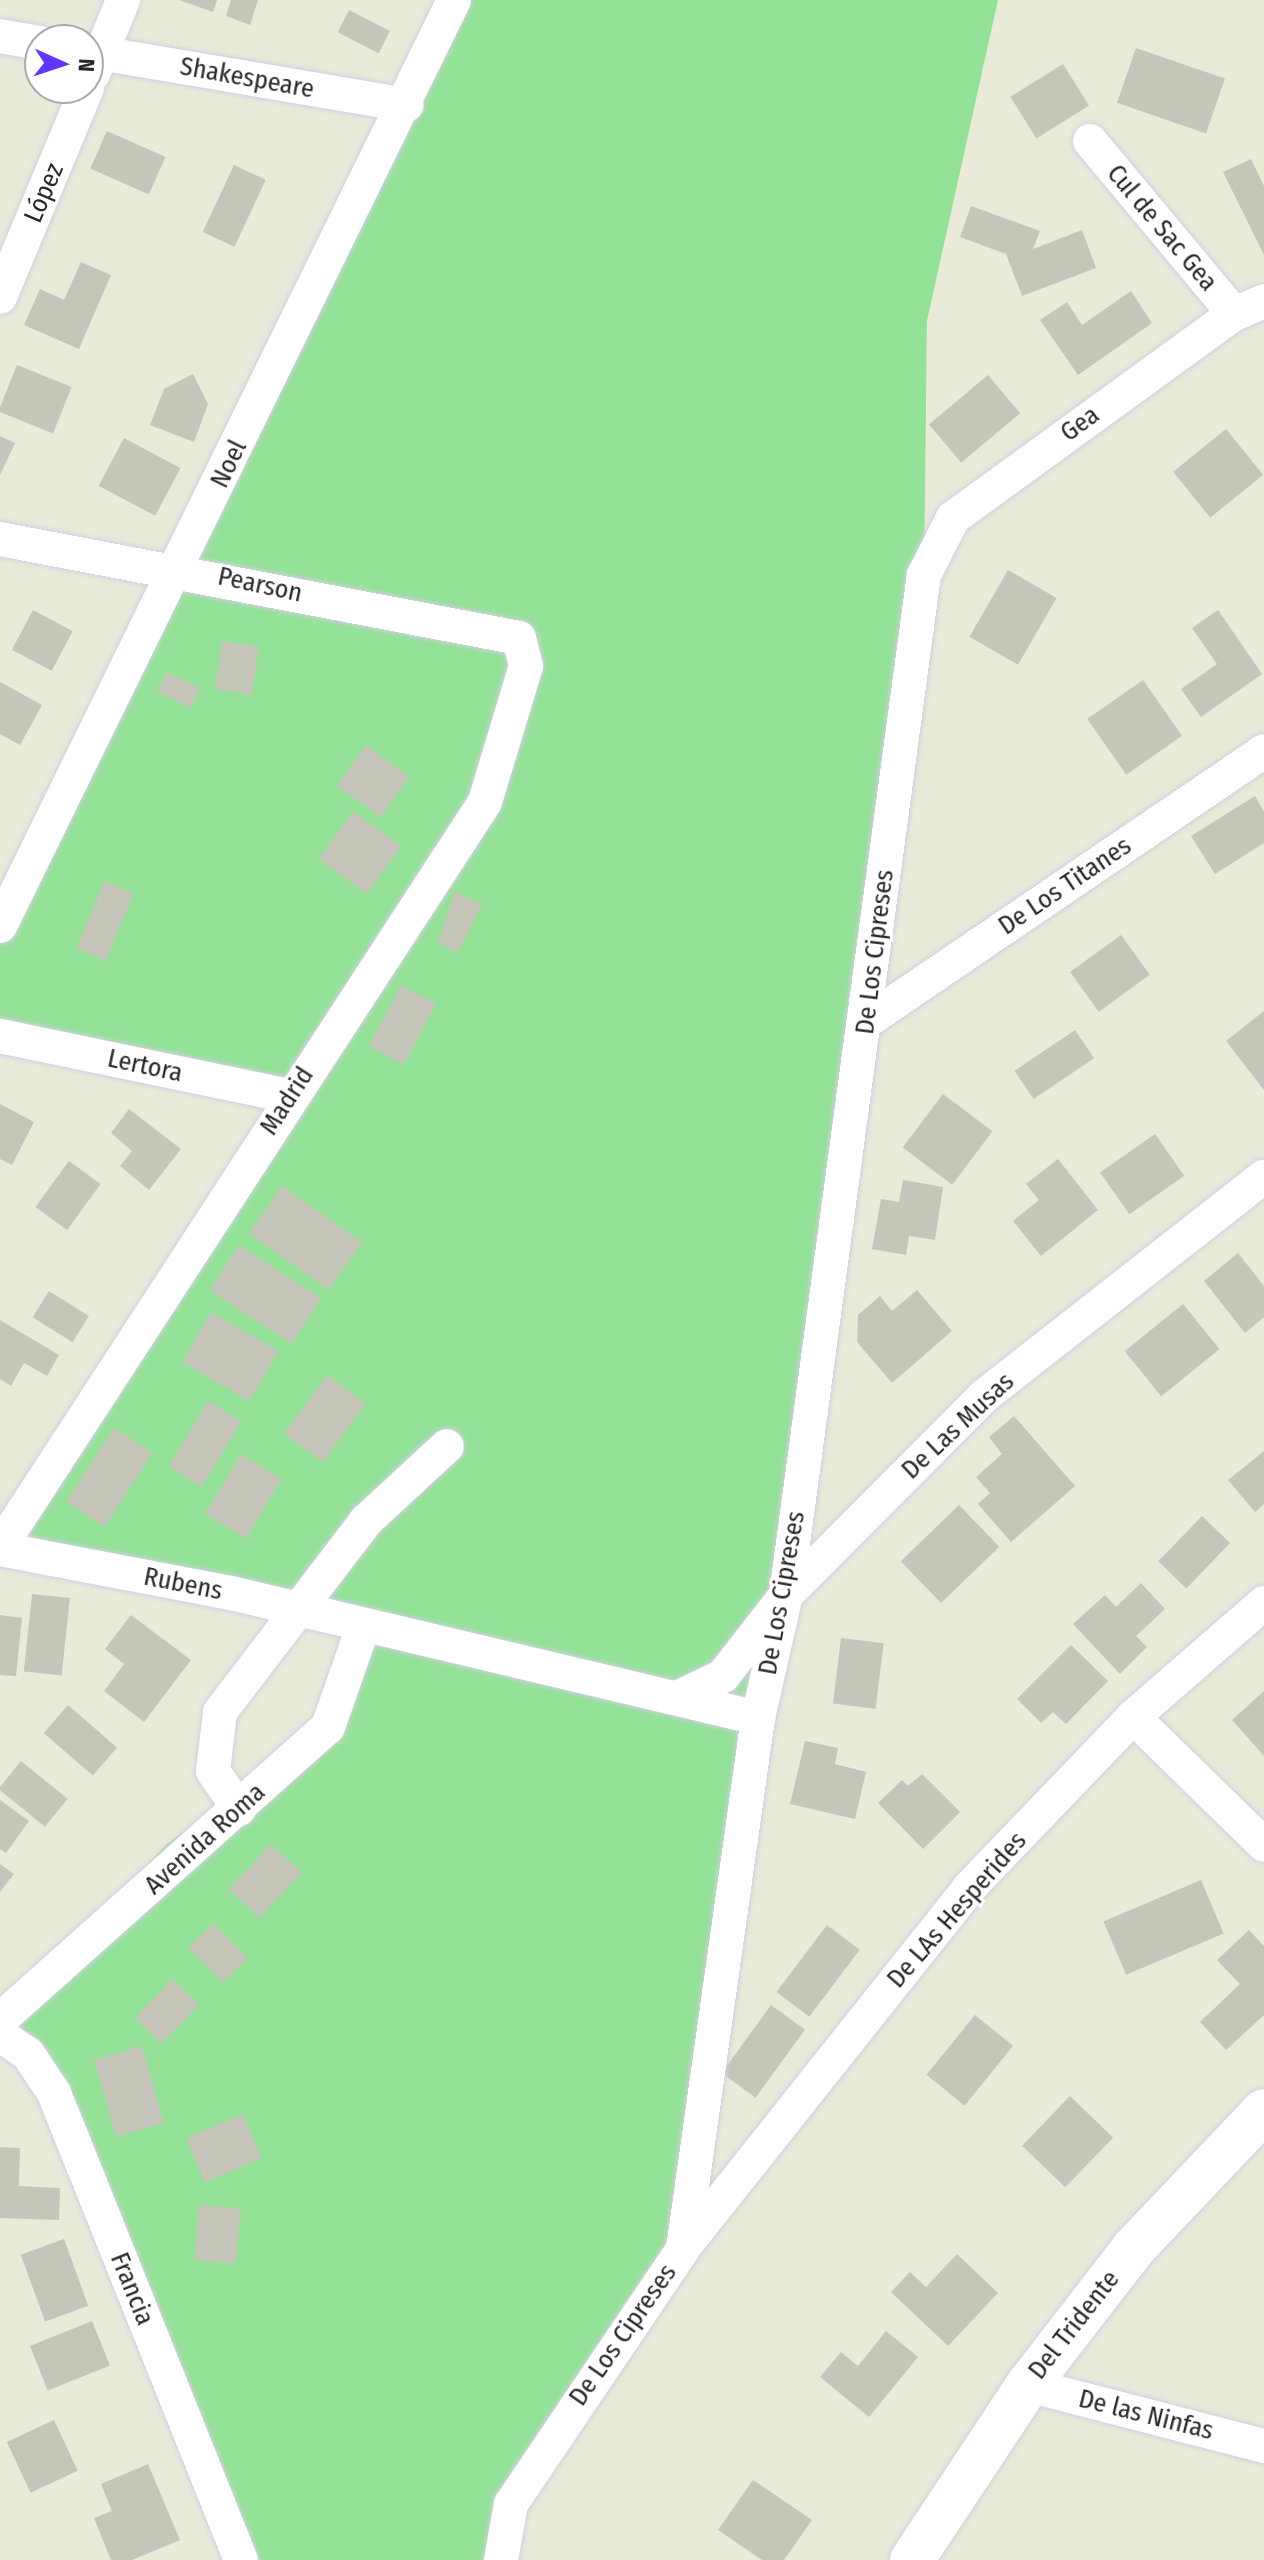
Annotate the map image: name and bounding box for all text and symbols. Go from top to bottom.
north arrow [24,24,104,104]
street label: Shakespeare [178,51,316,105]
text: N [73,58,100,72]
street label: Cul de Sac Gea [1100,158,1224,298]
street label: López [18,159,70,227]
street label: Gea [1055,400,1105,448]
street label: Noel [204,435,254,493]
street label: Pearson [215,561,305,609]
street label: De Los Titanes [993,830,1137,942]
street label: De Los Cipreses [849,868,901,1036]
street label: Lertora [105,1043,185,1089]
street label: Madrid [254,1061,320,1141]
street label: De Las Musas [895,1366,1021,1486]
street label: De Los Cipreses [752,1509,812,1677]
street label: Rubens [141,1561,225,1607]
street label: Avenida Roma [138,1777,272,1901]
street label: De LAs Hesperides [881,1826,1033,1994]
street label: Francia [103,2248,161,2330]
street label: De Los Cipreses [563,2258,683,2412]
street label: Del Tridente [1022,2264,1126,2386]
street label: De las Ninfas [1075,2383,1217,2447]

